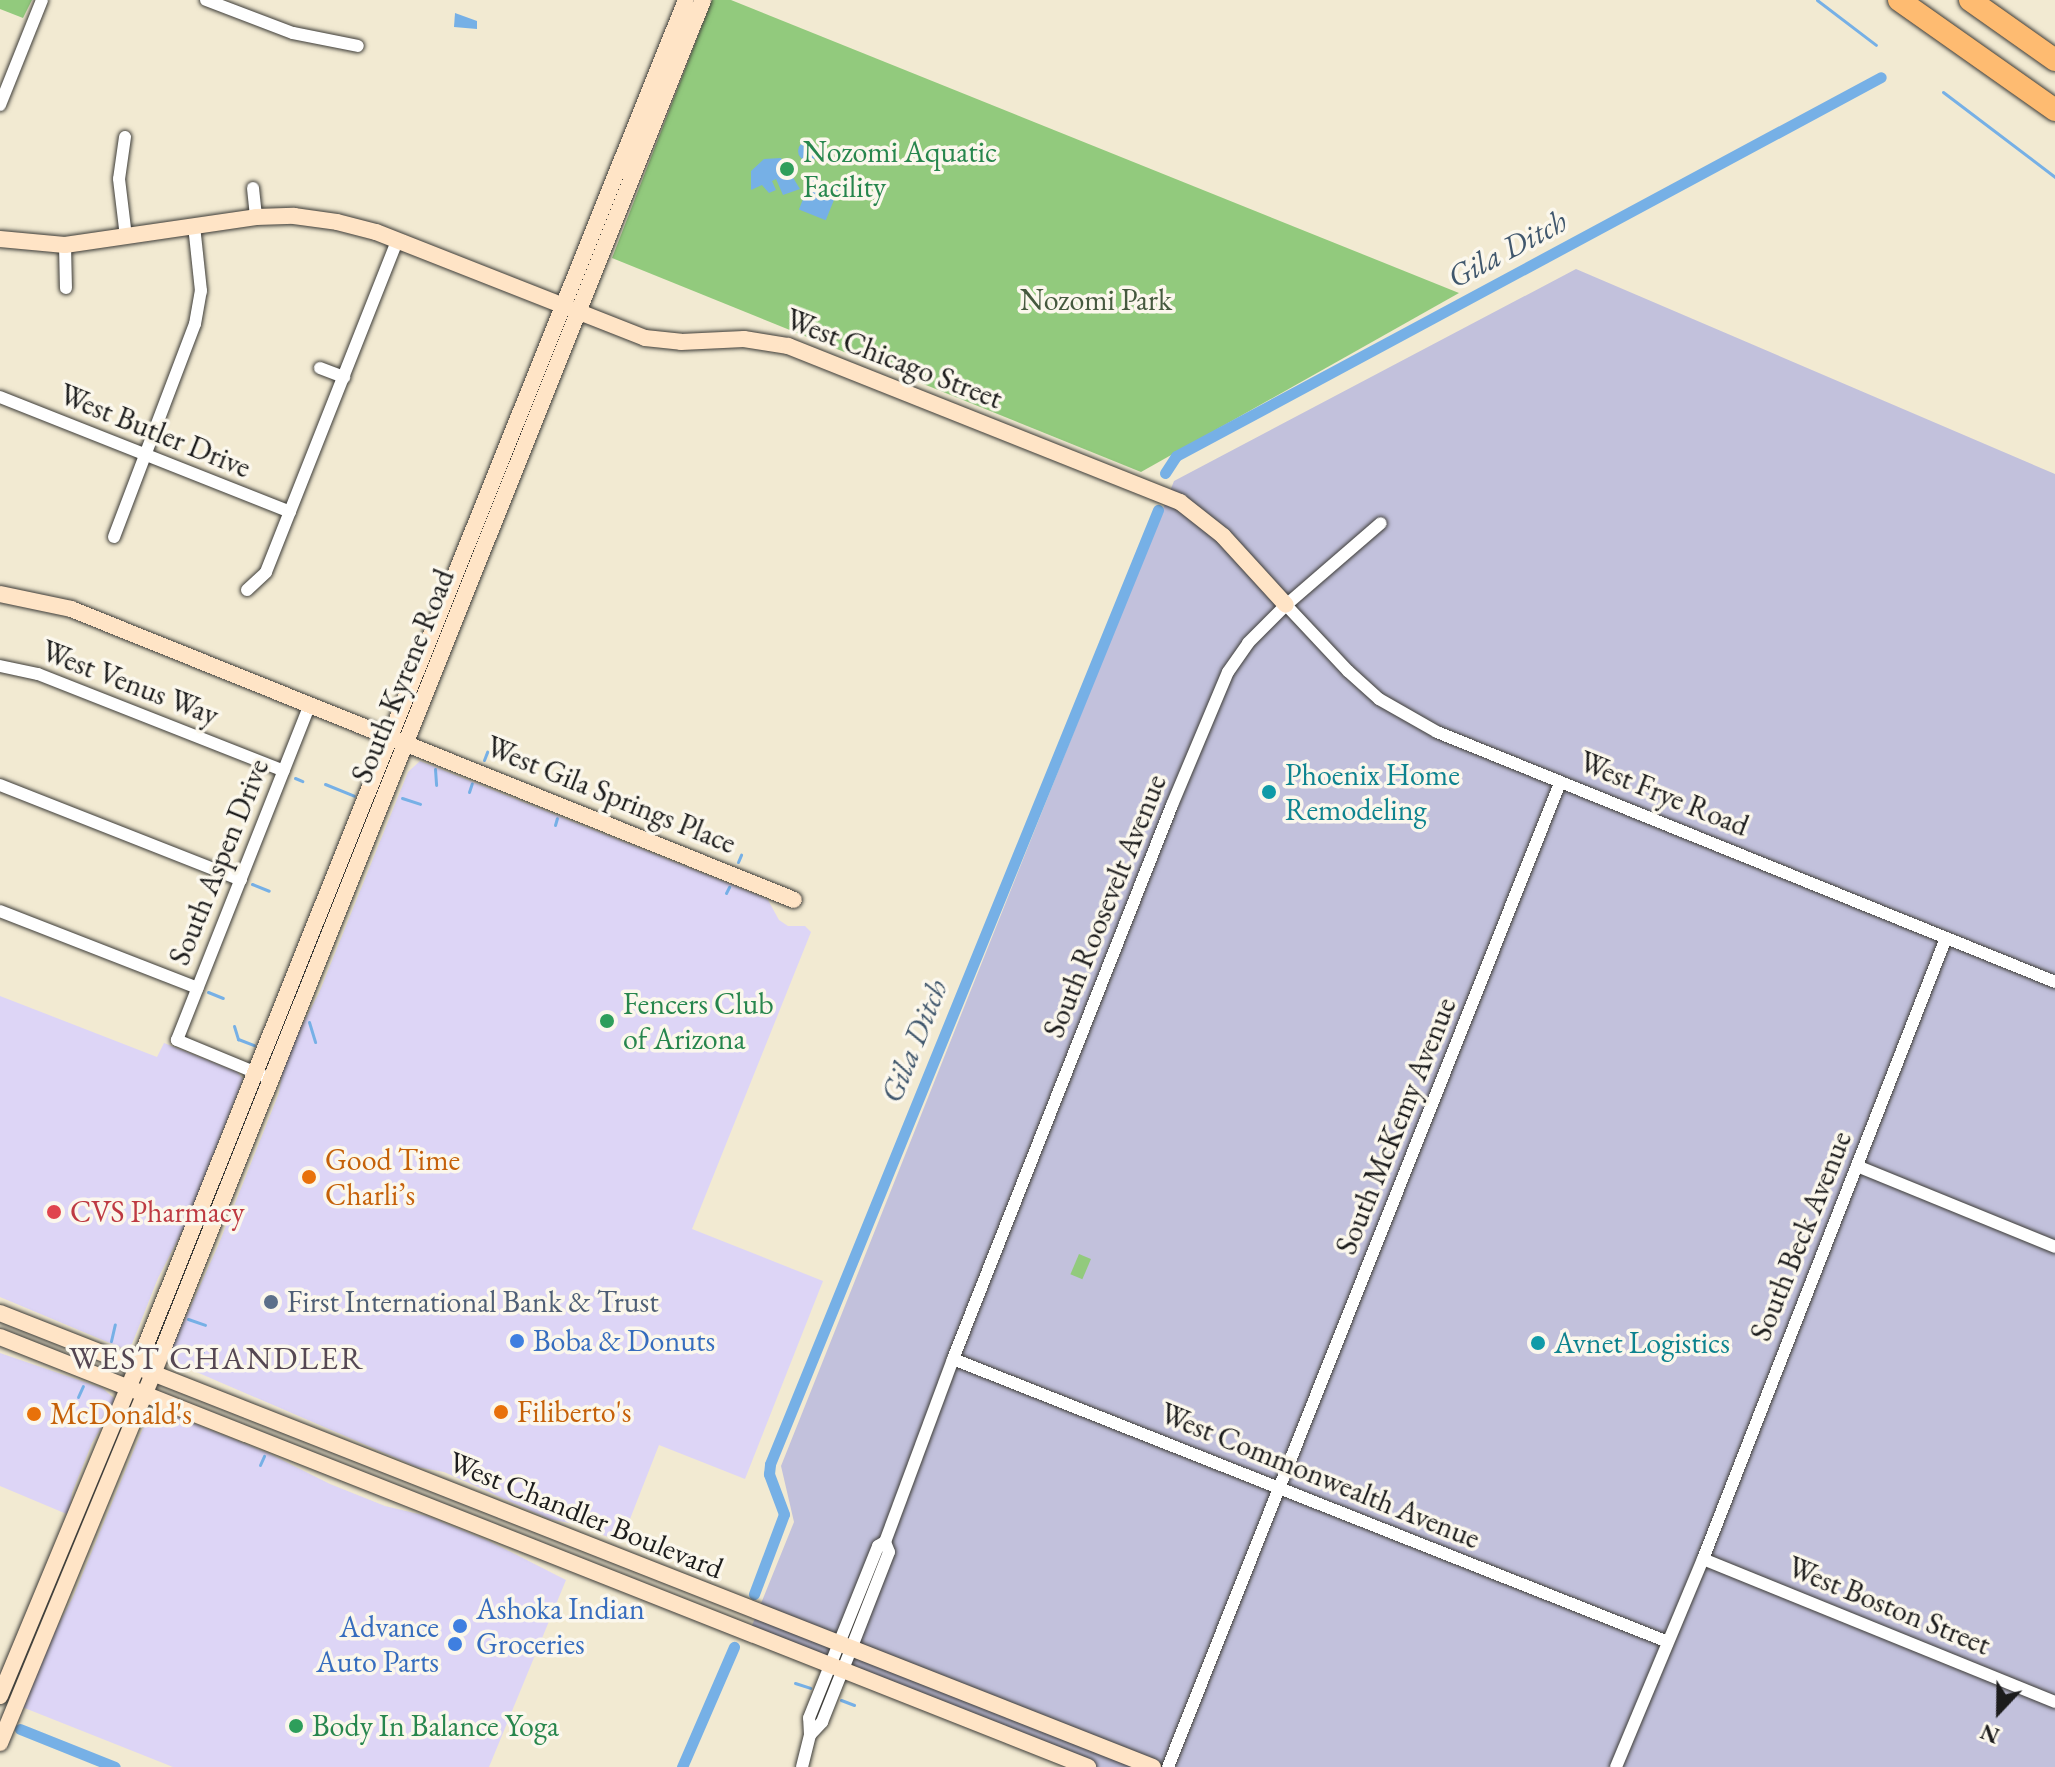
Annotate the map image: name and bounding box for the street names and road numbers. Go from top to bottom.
street label: West Chicago Street [781,301,1007,417]
street label: West Butler Drive [54,376,256,486]
street label: South Kyrene Road [344,564,462,788]
street label: West Venus Way [36,633,224,733]
street label: West Gila Springs Place [481,728,741,862]
street label: West Frye Road [1574,744,1754,844]
street label: South Aspen Drive [161,754,277,970]
street label: South Roosevelt Avenue [1036,769,1174,1043]
street label: South McKemy Avenue [1328,992,1464,1260]
street label: South Beck Avenue [1743,1126,1859,1346]
street label: West Commonwealth Avenue [1155,1395,1485,1557]
street label: West Chandler Boulevard [443,1443,729,1587]
street label: West Boston Street [1782,1549,1996,1663]

